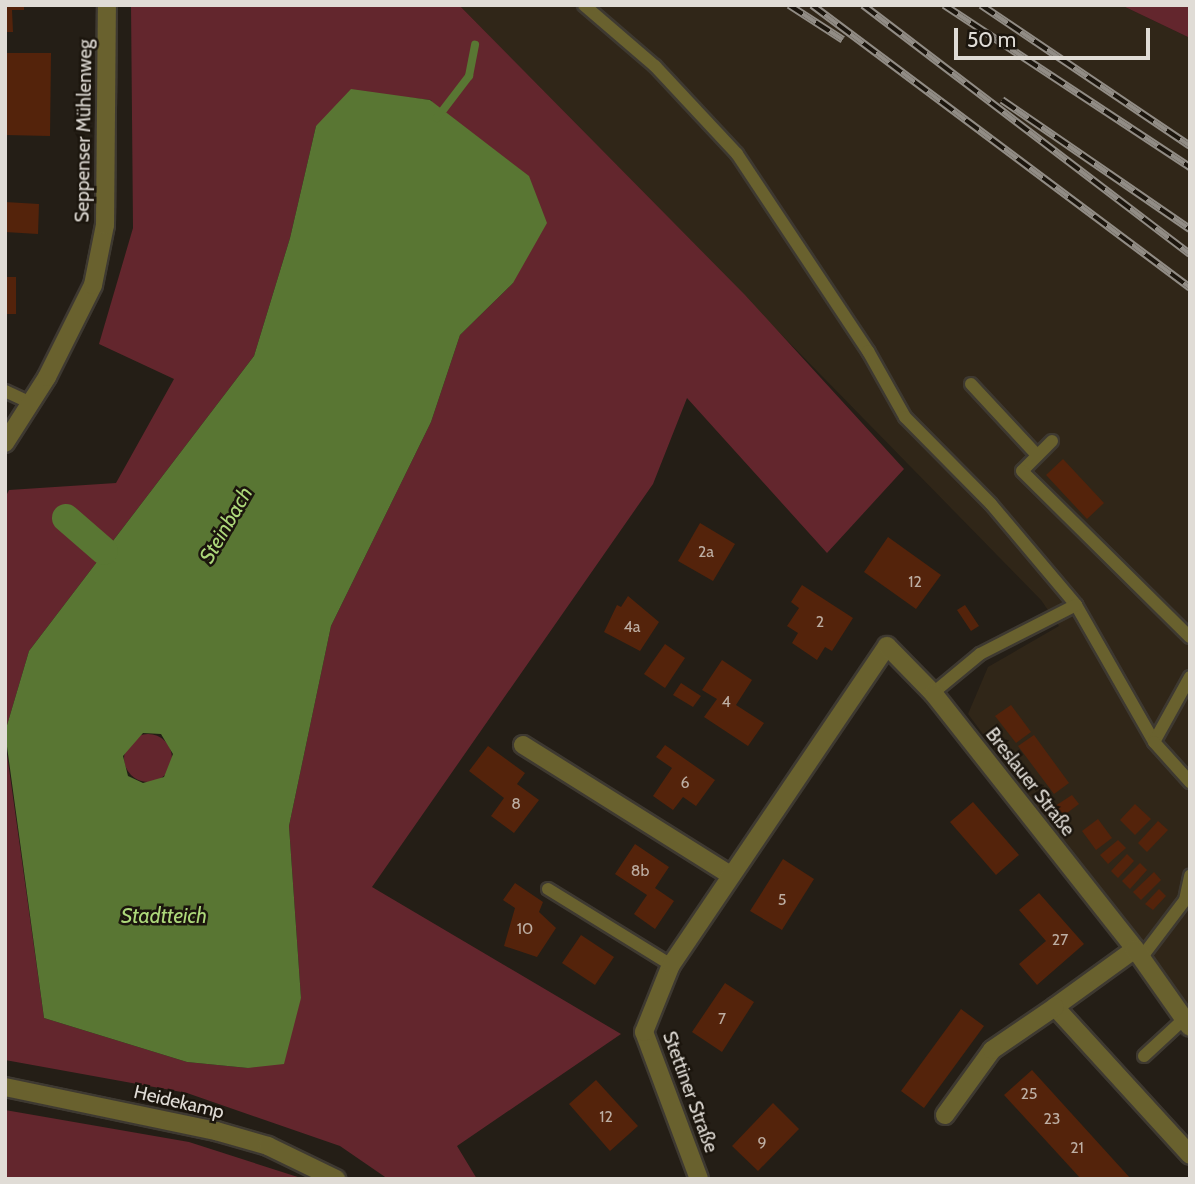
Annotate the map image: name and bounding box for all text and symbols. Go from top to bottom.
scale bar [957,14,1153,58]
text: 50 m [967,27,1016,52]
street label: Seppenser Mühlenweg [71,39,97,223]
water label: Steinbach [194,482,258,568]
house number: 2a [698,542,714,562]
house number: 12 [908,572,922,592]
house number: 2 [816,612,824,632]
house number: 4a [624,617,640,637]
house number: 4 [721,692,731,712]
street label: Breslauer Straße [981,723,1079,841]
house number: 6 [680,773,690,793]
house number: 8 [511,794,521,814]
house number: 8b [631,861,649,881]
house number: 5 [778,890,786,910]
water label: Stadtteich [121,903,207,929]
house number: 10 [517,919,533,939]
house number: 27 [1052,930,1068,950]
house number: 7 [718,1009,726,1029]
street label: Stettiner Straße [658,1028,722,1156]
street label: Heidekamp [132,1081,226,1123]
house number: 25 [1020,1084,1038,1104]
house number: 12 [599,1107,613,1127]
house number: 23 [1043,1109,1061,1129]
house number: 9 [757,1133,767,1153]
house number: 21 [1070,1138,1084,1158]

